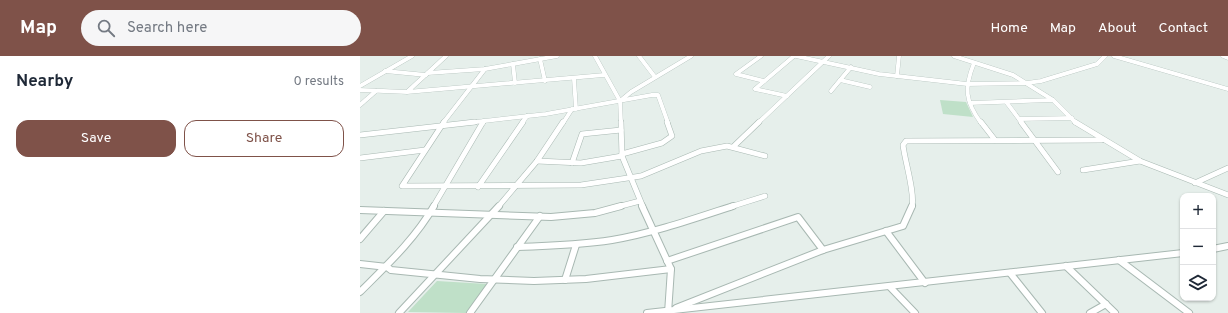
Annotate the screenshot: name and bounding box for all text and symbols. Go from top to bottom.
search box [81,10,361,46]
text: Map [20,16,57,40]
icon: search [95,17,117,39]
text: Search here [127,19,207,38]
text: Home [991,20,1028,37]
text: Map [1050,20,1076,37]
text: About [1098,20,1137,37]
text: Contact [1159,20,1208,37]
text: Nearby [16,71,73,93]
text: 0 results [293,74,344,90]
button: Save [16,120,176,157]
button: Share [184,120,344,157]
map controls [1180,193,1216,301]
button: + [1180,193,1216,229]
button: − [1180,229,1216,265]
button: layers [1180,265,1216,301]

